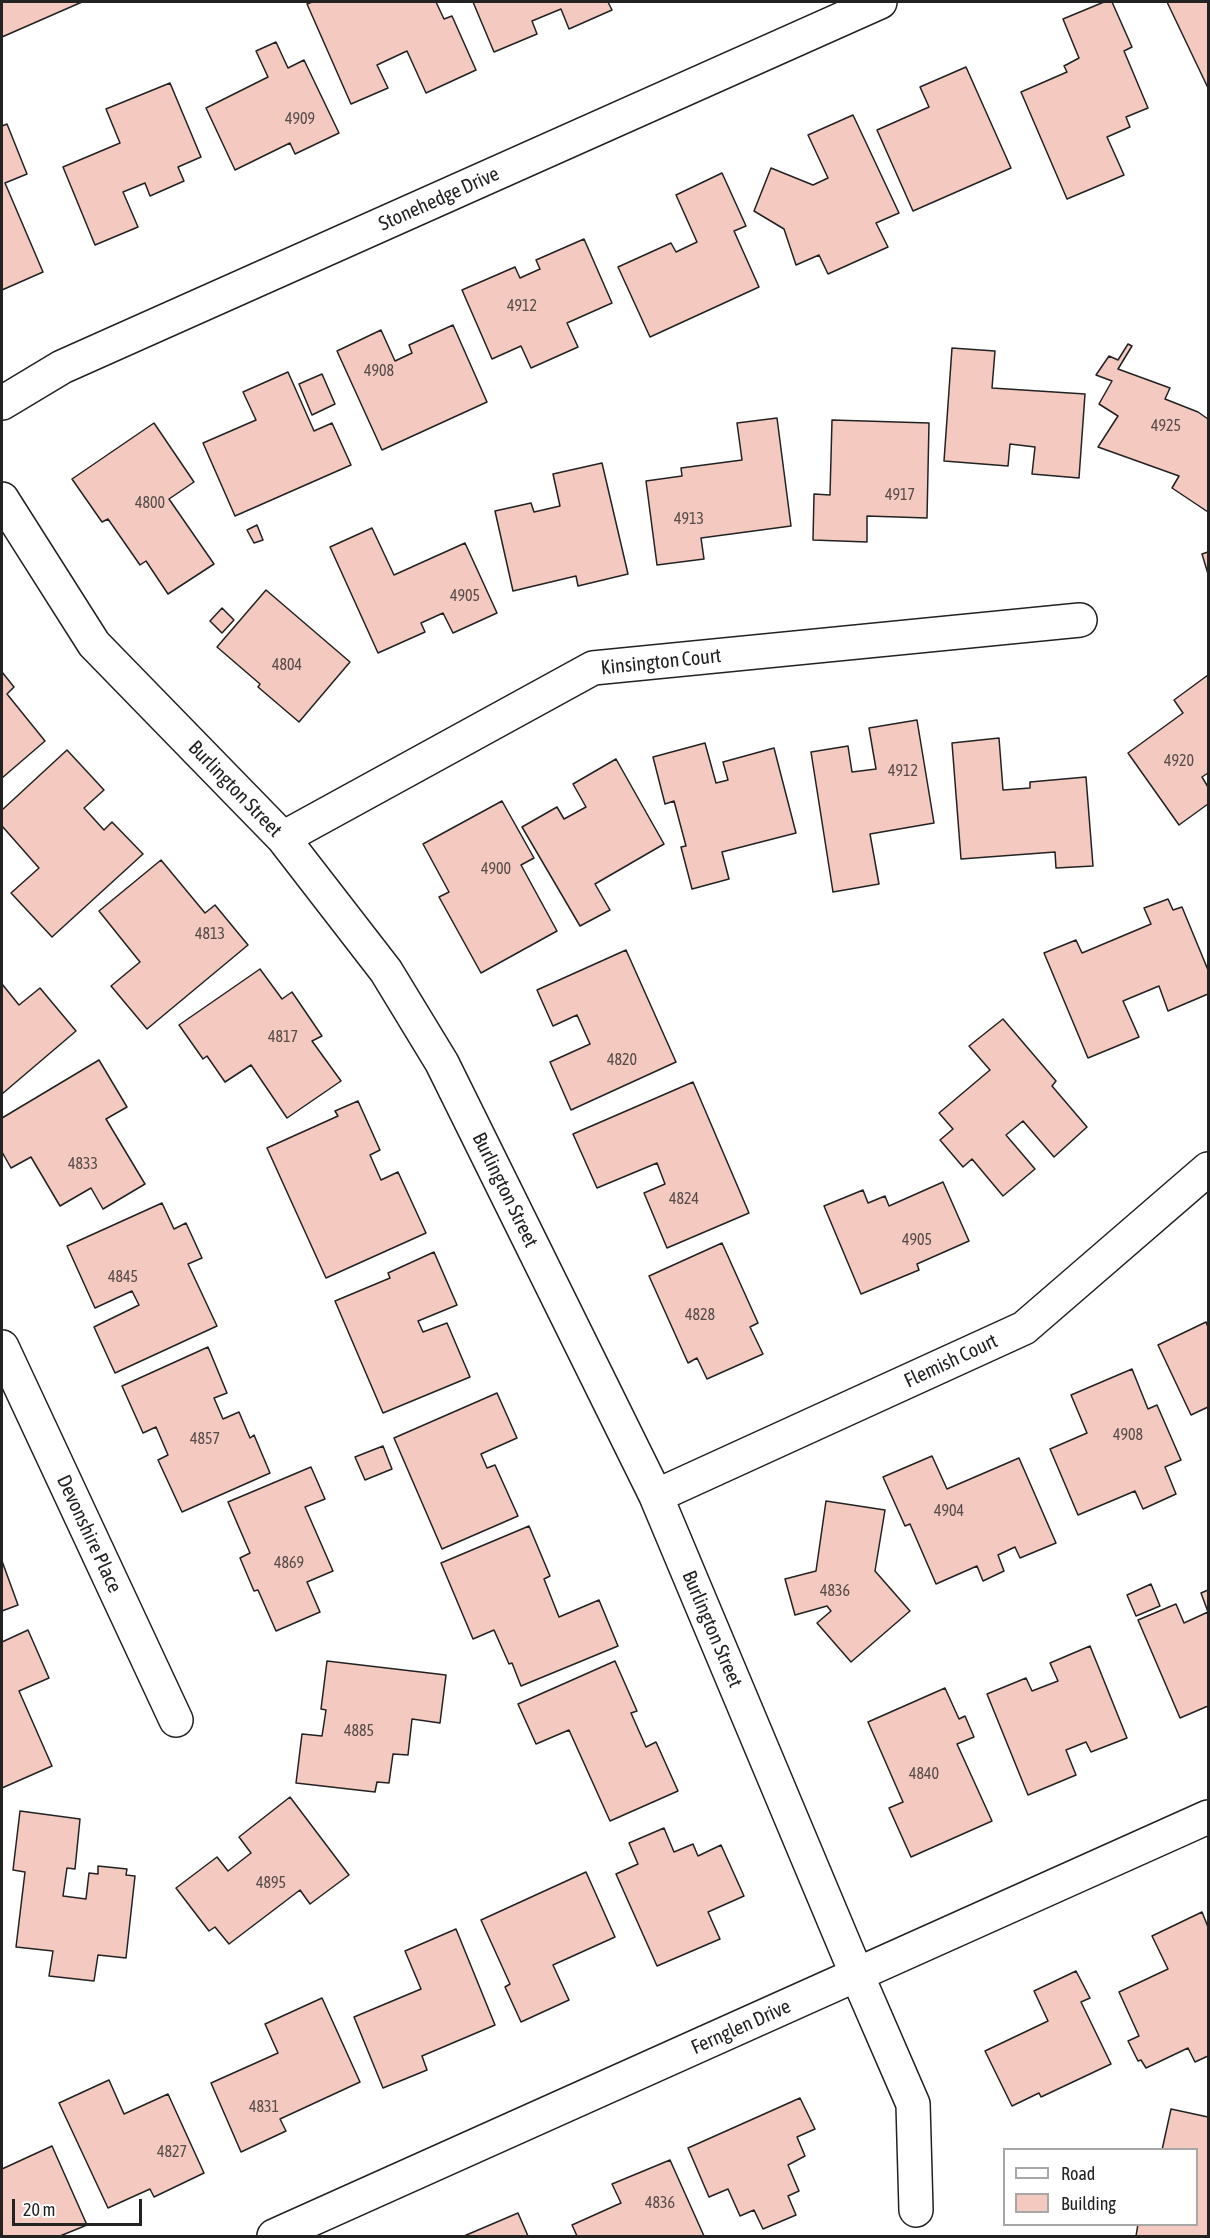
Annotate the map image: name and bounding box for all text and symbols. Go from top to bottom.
house number: 4909 [285,109,315,129]
street label: Stonehedge Drive [375,162,503,236]
house number: 4912 [507,296,537,316]
house number: 4908 [364,361,394,381]
house number: 4925 [1151,416,1181,436]
house number: 4917 [885,485,915,505]
house number: 4800 [135,493,165,513]
house number: 4913 [674,509,704,529]
house number: 4905 [450,586,480,606]
street label: Kinsington Court [600,644,722,680]
house number: 4804 [272,655,302,675]
street label: Burlington Street [183,736,287,842]
house number: 4920 [1164,751,1194,771]
house number: 4912 [888,761,918,781]
house number: 4900 [481,859,511,879]
house number: 4813 [195,924,225,944]
house number: 4817 [268,1027,298,1047]
house number: 4820 [607,1050,637,1070]
street label: Burlington Street [467,1129,543,1251]
house number: 4833 [68,1154,98,1174]
house number: 4824 [669,1189,699,1209]
house number: 4905 [902,1230,932,1250]
house number: 4845 [108,1267,138,1287]
house number: 4828 [685,1305,715,1325]
street label: Flemish Court [900,1329,1002,1393]
house number: 4908 [1113,1425,1143,1445]
house number: 4857 [190,1429,220,1449]
street label: Devonshire Place [51,1471,127,1597]
house number: 4904 [934,1501,964,1521]
house number: 4869 [274,1553,304,1573]
street label: Burlington Street [677,1567,747,1691]
house number: 4836 [820,1581,850,1601]
house number: 4885 [344,1721,374,1741]
house number: 4840 [909,1764,939,1784]
house number: 4895 [256,1873,286,1893]
street label: Fernglen Drive [688,1994,794,2060]
house number: 4831 [249,2097,279,2117]
house number: 4827 [157,2142,187,2162]
legend [1003,2148,1198,2226]
text: Road [1061,2163,1095,2184]
scale bar [15,2187,146,2225]
house number: 4836 [645,2193,675,2213]
text: Building [1061,2193,1116,2214]
text: 20 m [23,2199,55,2220]

